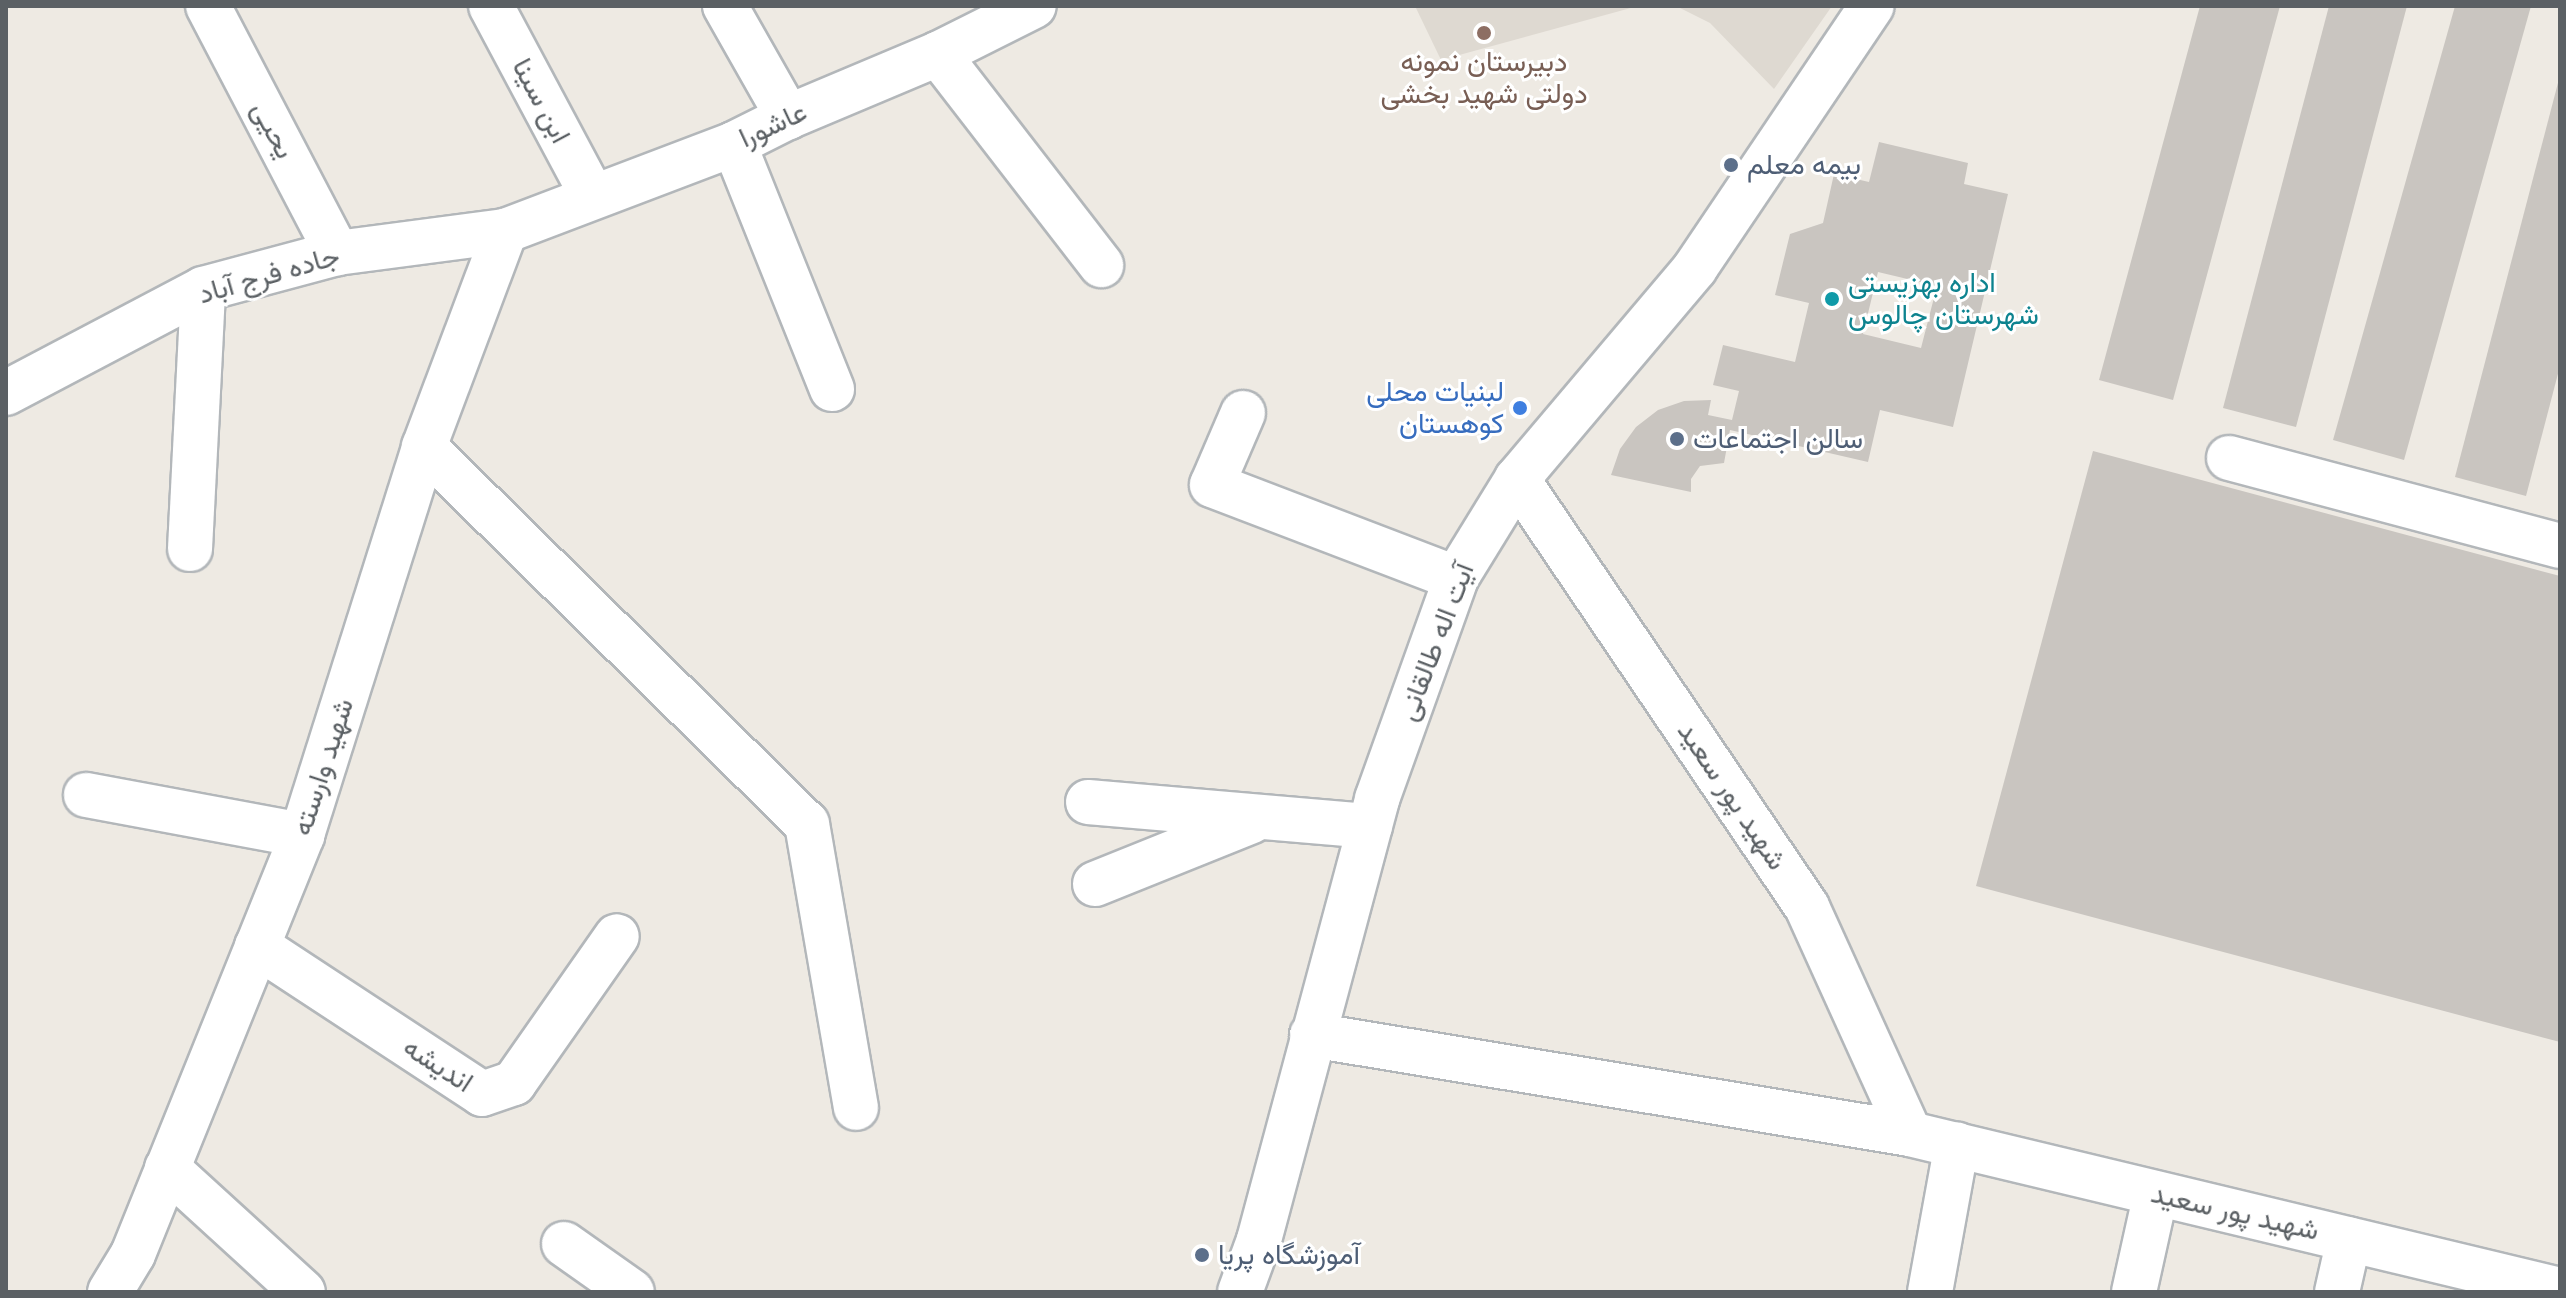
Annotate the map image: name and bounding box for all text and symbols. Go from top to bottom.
marker: دبیرستان نمونه دولتی شهید بخشی [1475,24,1493,42]
place label: دبیرستان نمونه دولتی شهید بخشی [1380,45,1588,111]
street label: ابن سینا [505,53,577,149]
street label: عاشورا [734,95,812,155]
street label: یحیی [244,96,302,164]
place label: بیمه معلم [1747,148,1861,182]
marker: بیمه معلم [1722,156,1740,174]
street label: جاده فرج آباد [195,239,343,311]
place label: اداره بهزیستی شهرستان چالوس [1848,266,2039,332]
marker: اداره بهزیستی شهرستان چالوس [1823,290,1841,308]
place label: لبنیات محلی کوهستان [1366,375,1504,441]
marker: لبنیات محلی کوهستان [1511,399,1529,417]
place label: سالن اجتماعات [1693,422,1863,456]
marker: سالن اجتماعات [1668,430,1686,448]
street label: آیت اله طالقانی [1391,558,1481,726]
street label: شهید وارسته [285,694,361,840]
street label: شهید پور سعید [1670,716,1794,876]
street label: اندیشه [397,1030,479,1100]
street label: شهید پور سعید [2148,1176,2322,1248]
place label: آموزشگاه پریا [1218,1238,1360,1272]
marker: آموزشگاه پریا [1193,1246,1211,1264]

